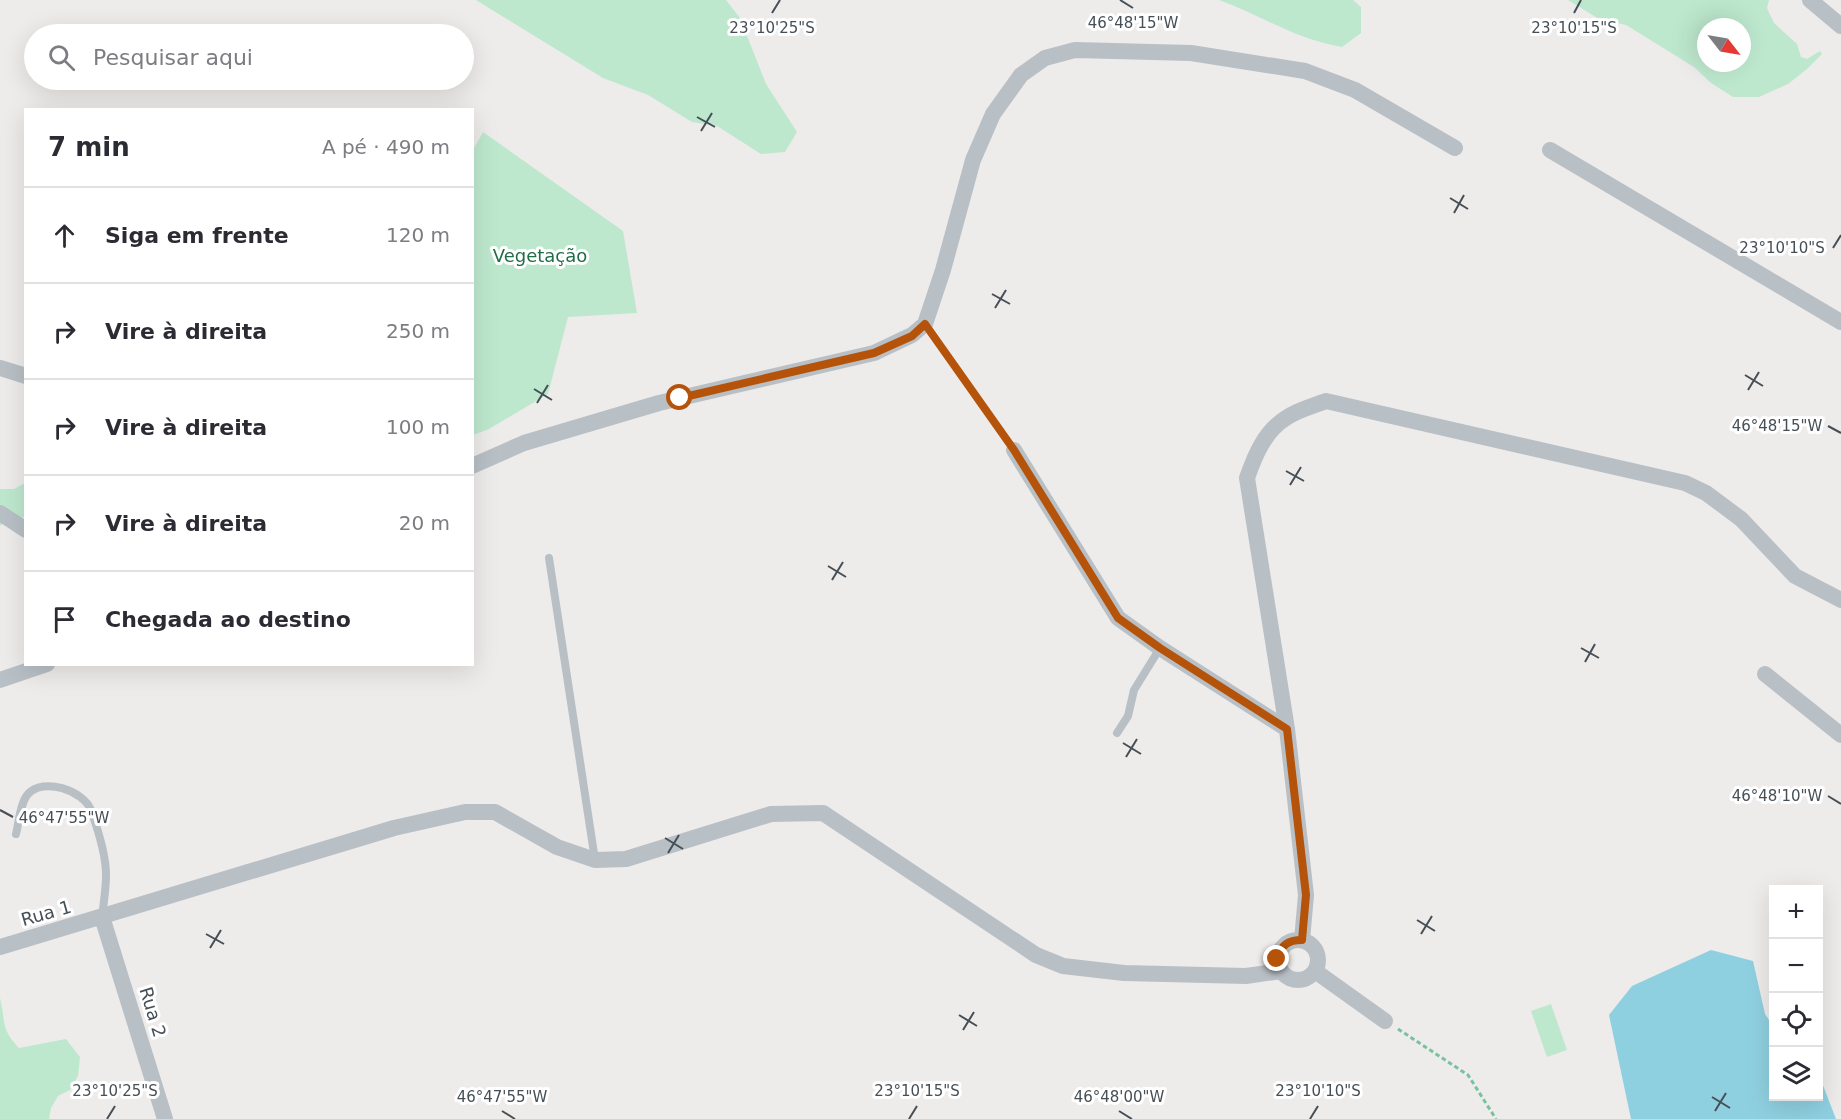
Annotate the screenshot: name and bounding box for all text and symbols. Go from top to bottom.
text: 46°48'15"W [1088,14,1178,32]
north arrow [1697,18,1751,72]
text: 23°10'25"S [729,19,815,37]
text: 23°10'15"S [1531,19,1617,37]
search box [24,24,474,90]
icon: search [45,41,78,74]
text: Pesquisar aqui [93,45,253,70]
text: 7 min [48,132,130,162]
text: A pé · 490 m [322,135,450,159]
icon: ahead [48,219,81,252]
text: Siga em frente [105,223,289,248]
text: 120 m [386,223,450,247]
text: 23°10'10"S [1739,239,1825,257]
park label: Vegetação [493,245,587,266]
icon: right [48,315,81,348]
text: Vire à direita [105,319,267,344]
text: 250 m [386,319,450,343]
route start [666,384,692,410]
icon: right [48,411,81,444]
text: Vire à direita [105,415,267,440]
text: 100 m [386,415,450,439]
text: 46°48'15"W [1732,417,1822,435]
icon: right [48,507,81,540]
text: Vire à direita [105,511,267,536]
text: 20 m [399,511,450,535]
icon: arrive [48,603,81,636]
text: Chegada ao destino [105,607,351,632]
text: 46°48'10"W [1732,787,1822,805]
text: 46°47'55"W [19,809,109,827]
map controls [1769,885,1823,1101]
button: + [1769,885,1823,939]
street label: Rua 1 [18,896,74,930]
button: − [1769,939,1823,993]
route end [1263,945,1289,971]
street label: Rua 2 [135,984,171,1040]
button: locate [1769,993,1823,1047]
button: layers [1769,1047,1823,1101]
text: 23°10'25"S [72,1082,158,1100]
text: 23°10'15"S [874,1082,960,1100]
text: 23°10'10"S [1275,1082,1361,1100]
text: 46°47'55"W [457,1088,547,1106]
text: 46°48'00"W [1074,1088,1164,1106]

